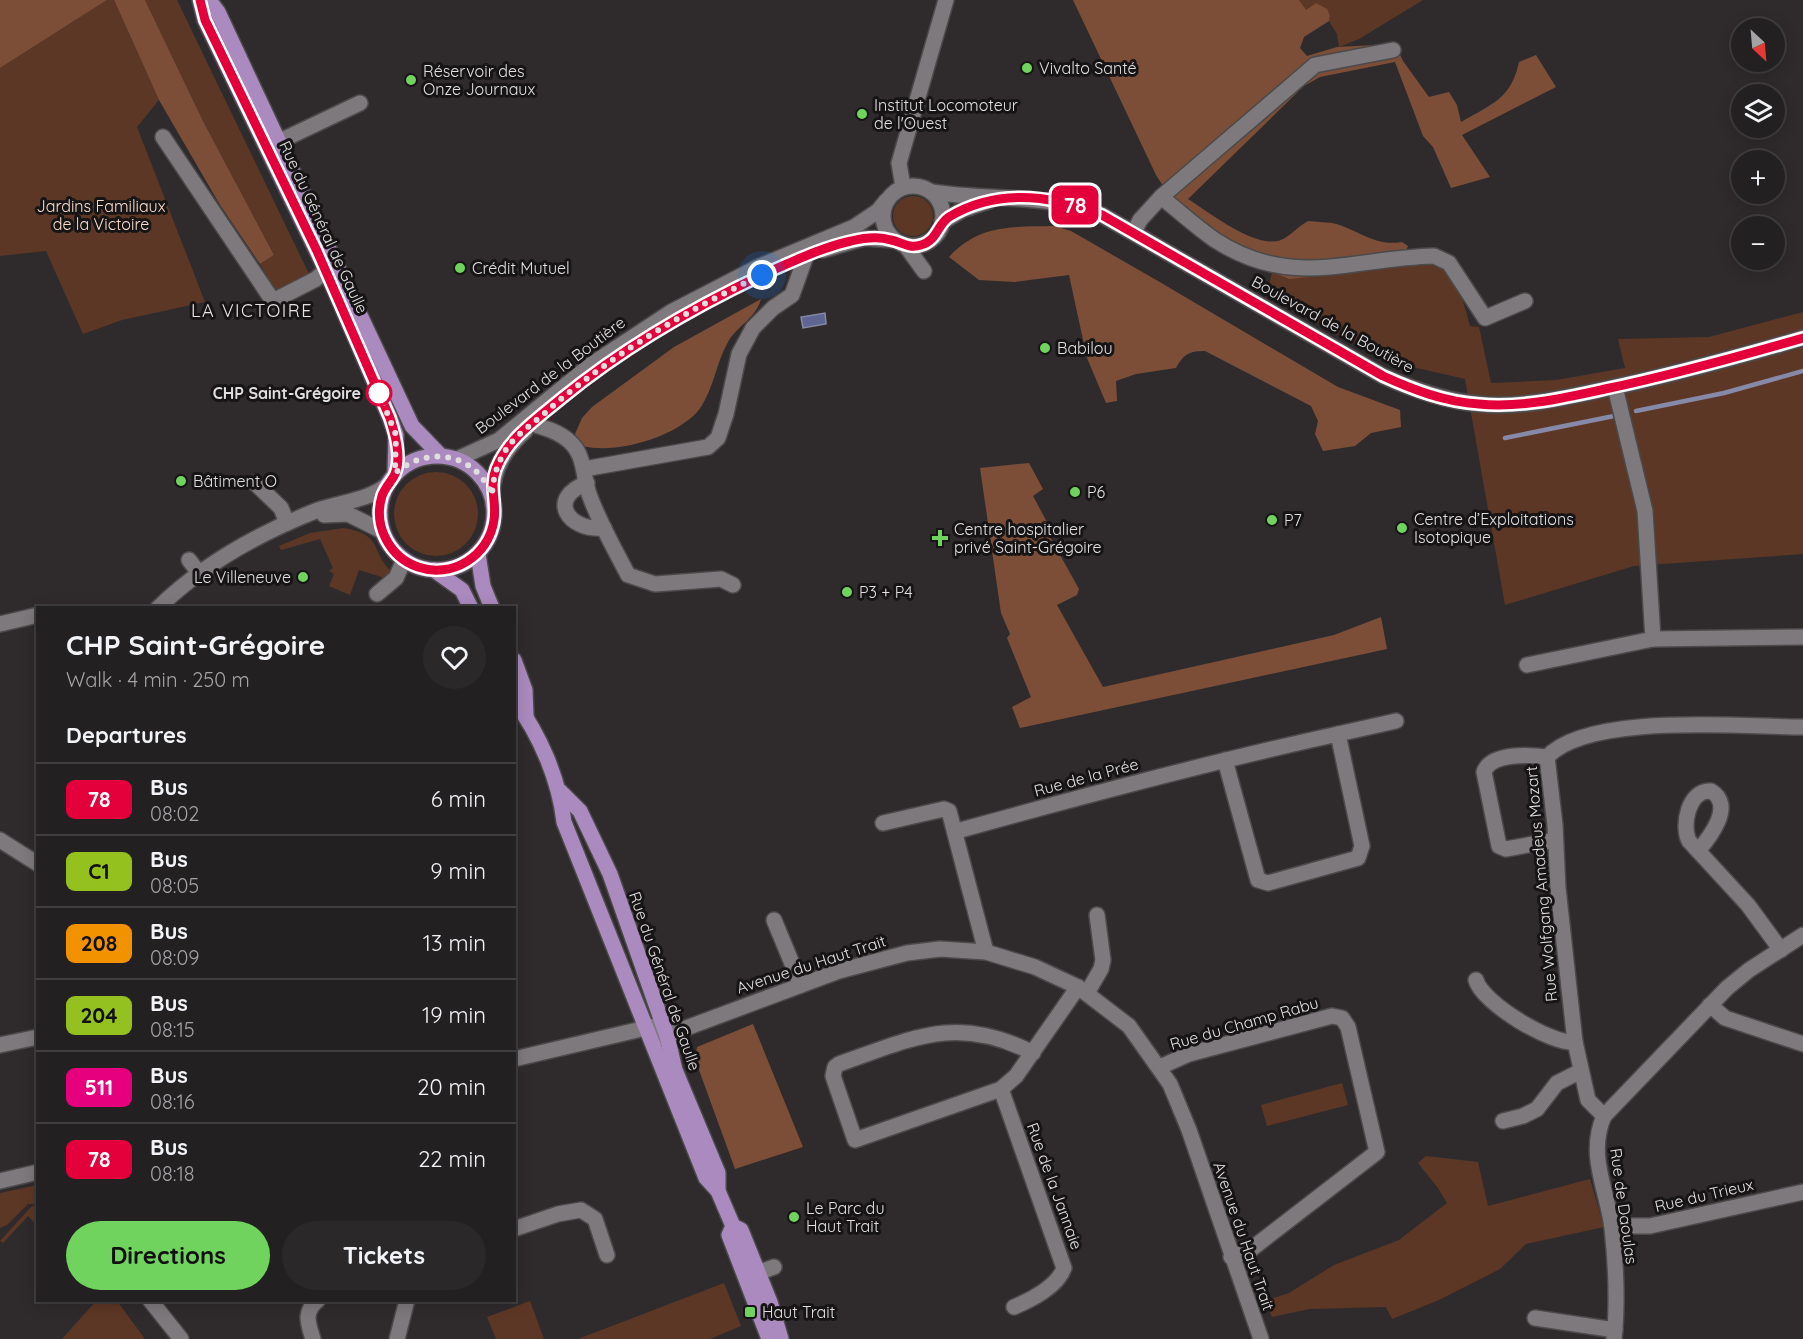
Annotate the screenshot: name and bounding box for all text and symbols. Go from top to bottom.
north arrow [1731,18,1785,72]
map controls [1731,18,1785,270]
place label: Vivalto Santé [1039,58,1137,78]
place label: Réservoir des Onze Journaux [423,61,535,99]
marker: Vivalto Santé [1020,61,1034,75]
marker: Réservoir des Onze Journaux [404,73,418,87]
button: layers [1731,84,1785,138]
place label: Institut Locomoteur de l'Ouest [874,95,1018,133]
marker: Institut Locomoteur de l'Ouest [855,107,869,121]
street label: Rue du Général de Gaulle [275,138,373,316]
button: + [1731,150,1785,204]
line badge: 78 [1048,186,1102,224]
text: 78 [1063,192,1087,218]
park label: Jardins Familiaux de la Victoire [37,196,166,234]
button: − [1731,216,1785,270]
place label: Crédit Mutuel [472,258,570,278]
your location [747,260,777,290]
marker: Crédit Mutuel [453,261,467,275]
street label: Boulevard de la Boutière [1248,271,1418,377]
district label: LA VICTOIRE [191,299,313,322]
street label: Boulevard de la Boutière [471,312,629,438]
place label: Babilou [1057,338,1113,358]
marker: Babilou [1038,341,1052,355]
marker: CHP Saint-Grégoire [366,380,392,406]
place label: CHP Saint-Grégoire [213,383,361,403]
place label: Bâtiment O [193,471,277,491]
marker: Bâtiment O [174,474,188,488]
place label: P6 [1087,482,1106,502]
marker: P6 [1068,485,1082,499]
place label: Centre d’Exploitations Isotopique [1414,509,1574,547]
place label: P7 [1284,510,1302,530]
marker: P7 [1265,513,1279,527]
place label: Centre hospitalier privé Saint-Grégoire [954,519,1102,557]
marker: Centre d’Exploitations Isotopique [1395,521,1409,535]
marker: Centre hospitalier privé Saint-Grégoire [931,529,949,547]
place label: Le Villeneuve [194,567,291,587]
marker: Le Villeneuve [296,570,310,584]
place label: P3 + P4 [859,582,913,602]
marker: P3 + P4 [840,585,854,599]
button: heart [423,626,486,689]
text: CHP Saint-Grégoire [66,627,325,662]
text: Walk · 4 min · 250 m [66,667,250,692]
text: Departures [66,721,187,749]
street label: Rue de la Prée [1032,753,1140,801]
street label: Rue Wolfgang Amadeus Mozart [1521,765,1561,1003]
text: Bus [150,773,188,801]
text: 6 min [431,785,486,813]
text: 78 [87,786,111,812]
text: 08:02 [150,801,199,826]
text: Bus [150,845,188,873]
text: 9 min [430,857,486,885]
text: C1 [88,858,110,884]
text: 08:05 [150,873,199,898]
street label: Rue du Général de Gaulle [625,889,705,1073]
text: Bus [150,917,188,945]
text: 13 min [423,929,486,957]
text: 208 [81,930,117,956]
street label: Avenue du Haut Trait [734,930,888,998]
text: 08:09 [150,945,200,970]
text: Bus [150,989,188,1017]
street label: Rue du Champ Rabu [1167,992,1321,1054]
text: 19 min [422,1001,486,1029]
text: 204 [80,1002,118,1028]
text: 08:15 [150,1017,195,1042]
text: Bus [150,1061,188,1089]
text: 20 min [417,1073,486,1101]
text: 511 [85,1074,113,1100]
text: 08:16 [150,1089,195,1114]
street label: Rue de la Jannaie [1023,1120,1087,1252]
text: Bus [150,1133,188,1161]
text: 22 min [418,1145,486,1173]
text: 78 [87,1146,111,1172]
street label: Rue de Daoulas [1606,1147,1642,1265]
street label: Avenue du Haut Trait [1209,1159,1279,1313]
text: 08:18 [150,1161,195,1186]
street label: Rue du Trieux [1653,1174,1756,1216]
place label: Le Parc du Haut Trait [806,1198,885,1236]
marker: Le Parc du Haut Trait [787,1210,801,1224]
button: Directions [66,1221,270,1290]
button: Tickets [282,1221,486,1290]
place label: Haut Trait [762,1302,835,1322]
marker: Haut Trait [743,1305,757,1319]

